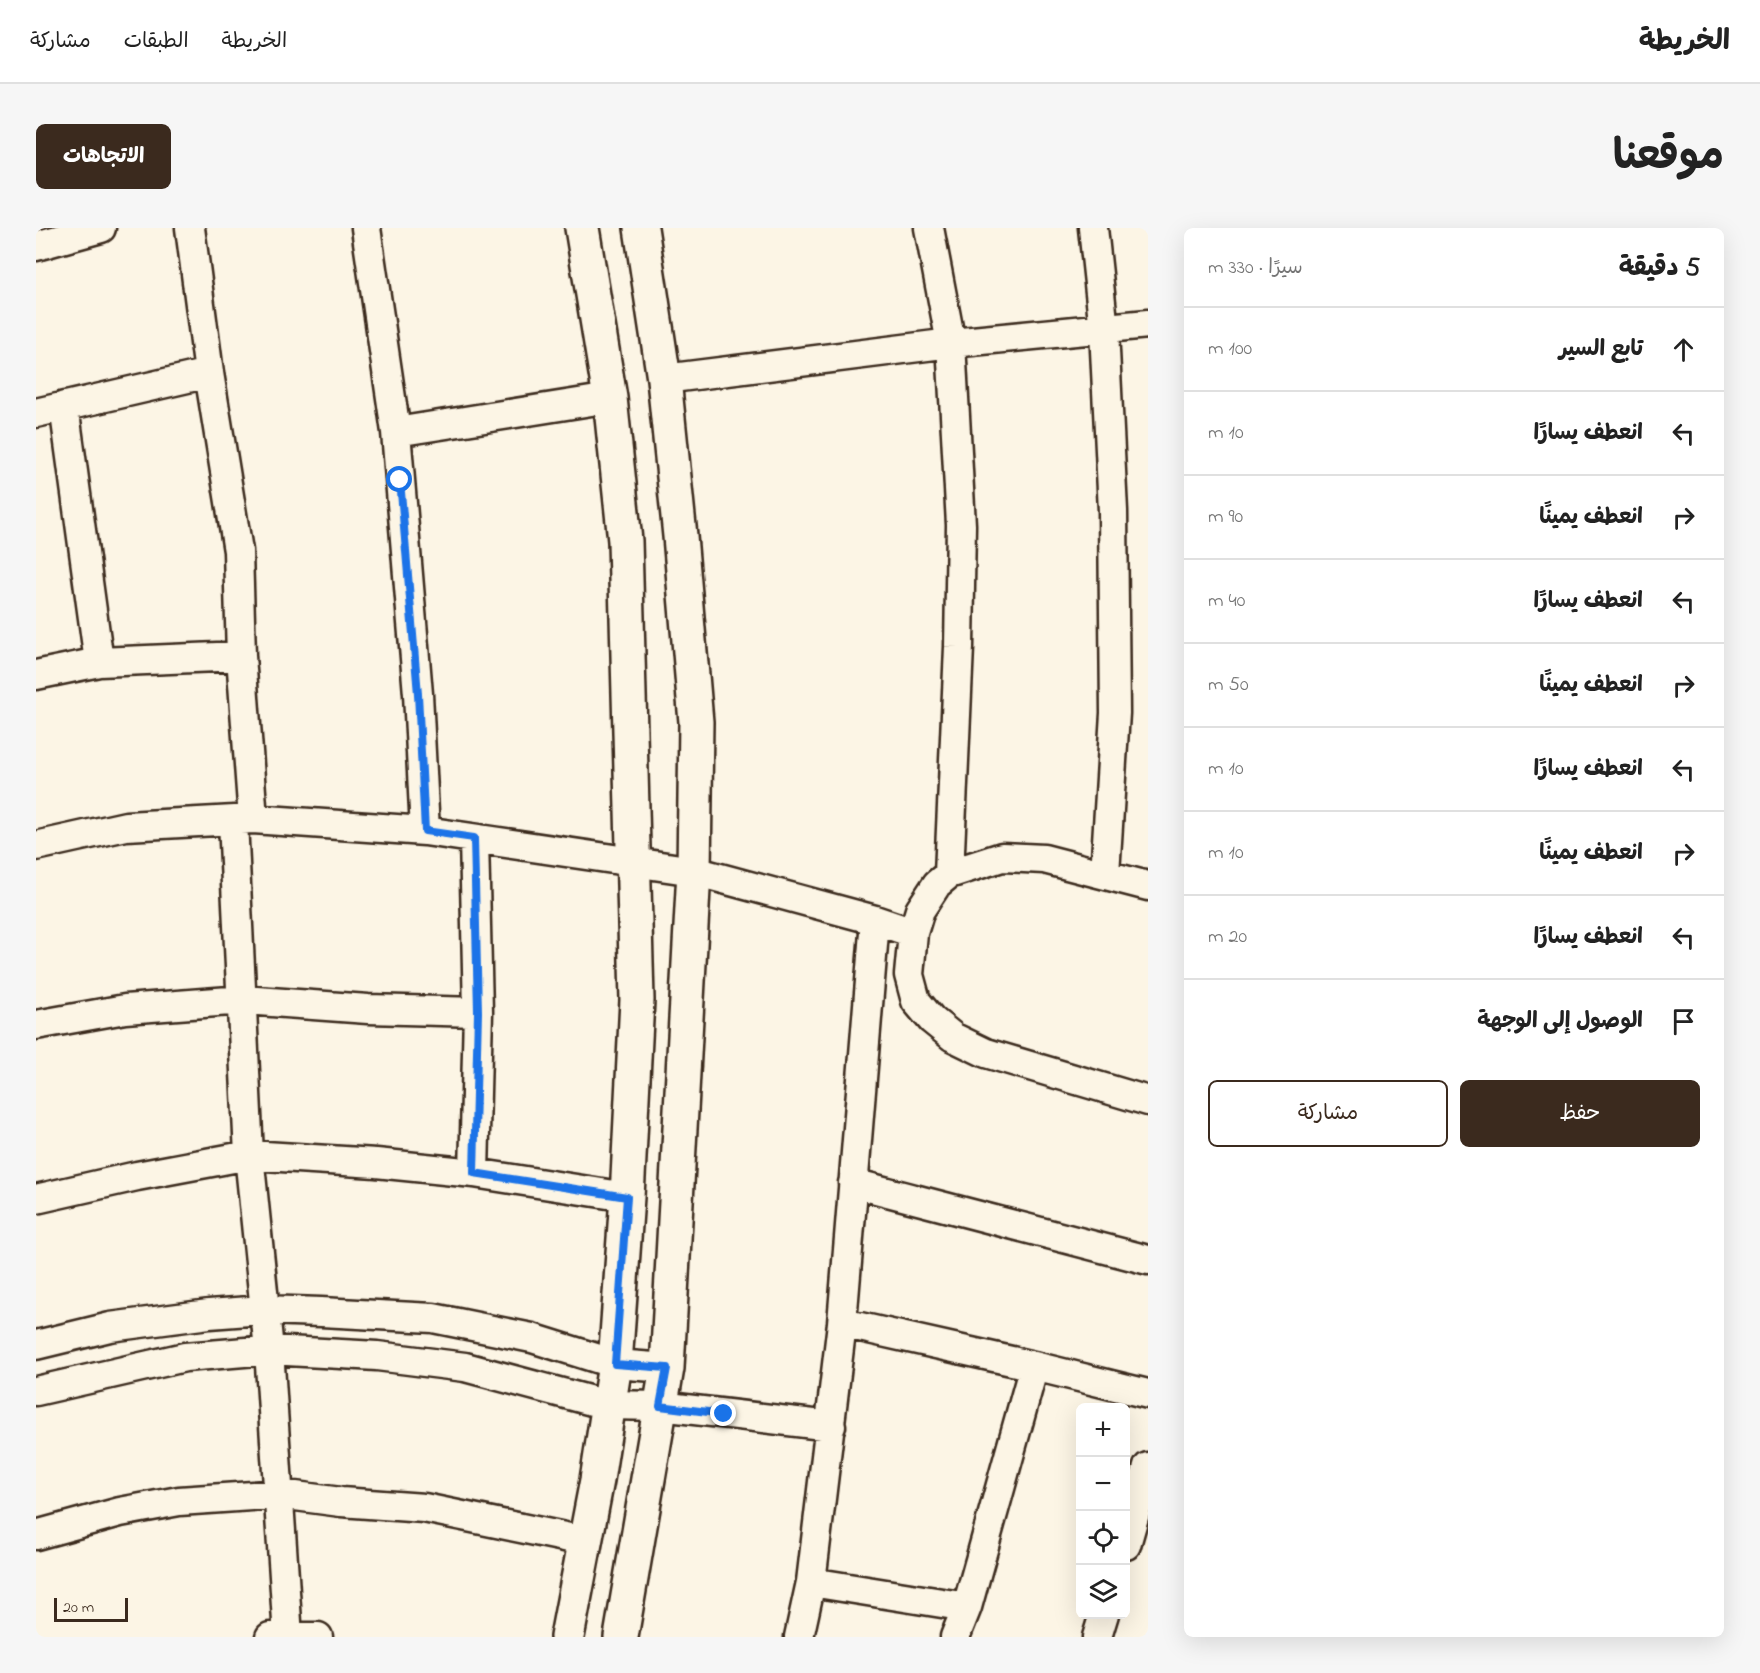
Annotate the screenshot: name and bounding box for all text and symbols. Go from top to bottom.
text: الخريطة [1639,22,1730,63]
text: مشاركة [30,27,91,57]
text: الطبقات [124,27,189,57]
text: الخريطة [222,27,287,57]
button: الاتجاهات [36,124,171,189]
text: موقعنا [1613,127,1724,188]
text: 5 دقيقة [1619,250,1700,288]
text: سيرًا · 330 m [1208,254,1303,283]
icon: ahead [1667,333,1700,366]
text: تابع السير [1559,334,1643,366]
text: 100 m [1208,335,1252,364]
icon: left [1667,417,1700,450]
text: انعطف يسارًا [1534,418,1643,450]
text: 10 m [1208,419,1244,448]
route start [386,466,412,492]
icon: right [1667,501,1700,534]
text: انعطف يمينًا [1539,502,1643,534]
text: 90 m [1208,503,1243,532]
icon: left [1667,585,1700,618]
text: انعطف يسارًا [1534,586,1643,618]
text: 40 m [1208,587,1245,616]
icon: right [1667,669,1700,702]
text: انعطف يمينًا [1539,670,1643,702]
text: 50 m [1208,671,1249,700]
icon: left [1667,753,1700,786]
text: انعطف يسارًا [1534,754,1643,786]
text: 10 m [1208,755,1244,784]
icon: right [1667,837,1700,870]
text: انعطف يمينًا [1539,838,1643,870]
text: 10 m [1208,839,1244,868]
icon: left [1667,921,1700,954]
text: انعطف يسارًا [1534,922,1643,954]
text: 20 m [1208,923,1247,952]
icon: arrive [1667,1005,1700,1038]
text: الوصول إلى الوجهة [1477,1006,1643,1038]
button: مشاركة [1208,1080,1448,1147]
button: حفظ [1460,1080,1700,1147]
route end [710,1400,736,1426]
map controls [1076,1403,1130,1619]
button: + [1076,1403,1130,1457]
button: − [1076,1457,1130,1511]
button: locate [1076,1511,1130,1565]
button: layers [1076,1565,1130,1619]
scale bar [54,1595,128,1622]
text: 20 m [63,1596,94,1620]

